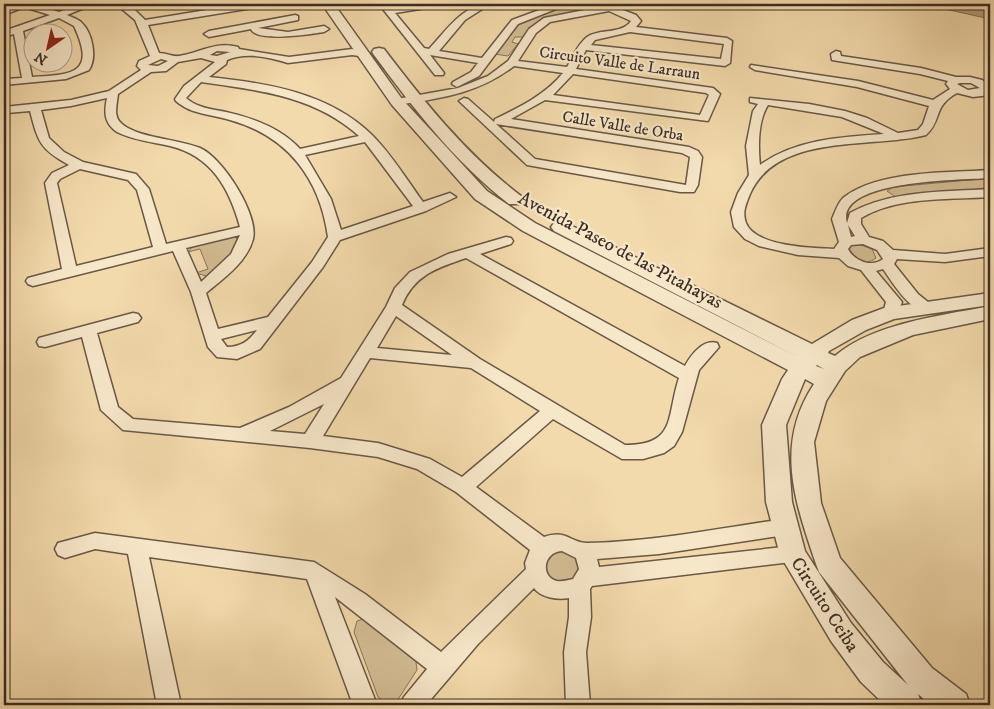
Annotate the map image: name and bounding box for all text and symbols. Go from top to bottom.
north arrow [22,22,72,72]
street label: Circuito Valle de Larraun [538,42,702,84]
text: N [31,47,51,69]
street label: Calle Valle de Orba [561,107,685,145]
street label: Avenida Paseo de las Pitahayas [514,187,726,314]
street label: Circuito Ceiba [786,553,864,657]

